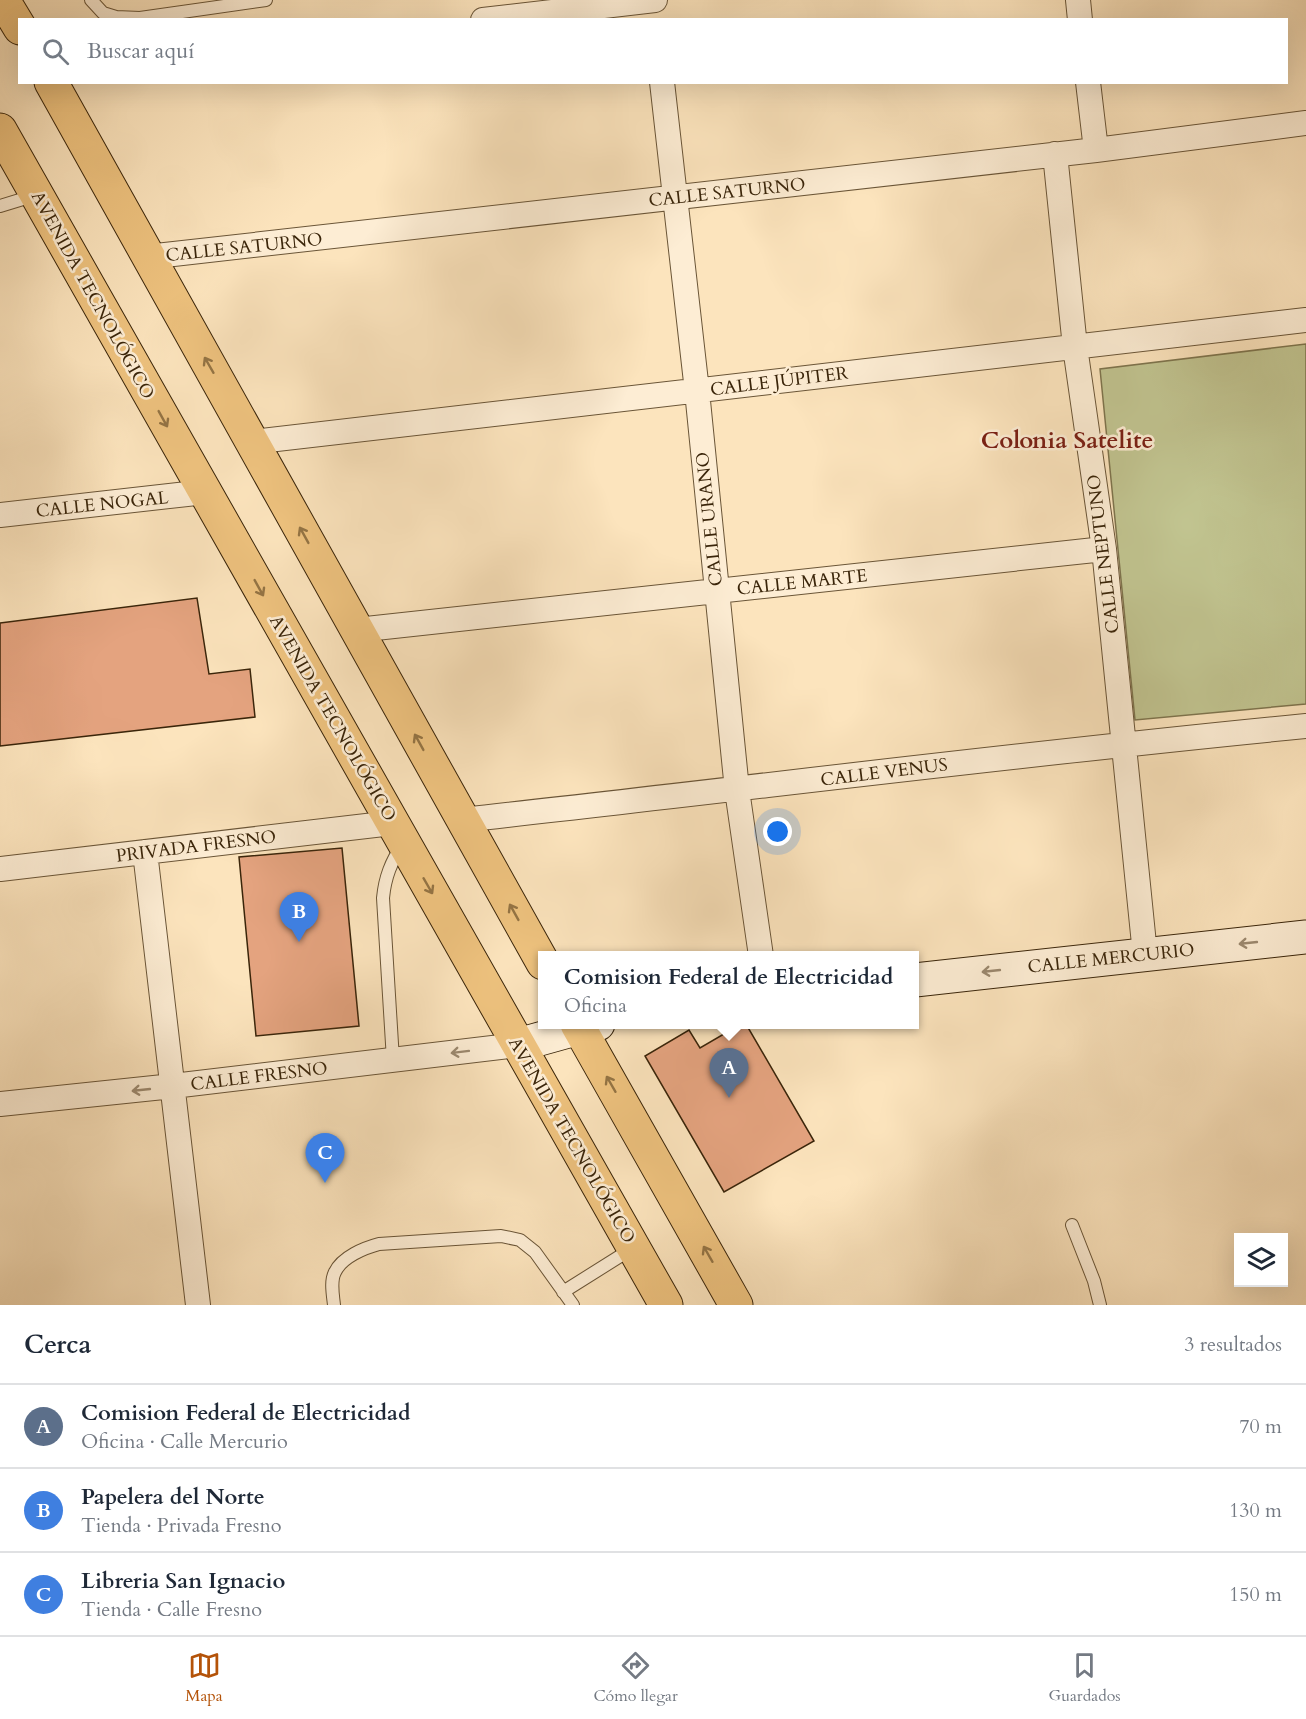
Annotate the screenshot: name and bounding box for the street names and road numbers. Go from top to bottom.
street label: CALLE SATURNO [647,172,807,213]
street label: AVENIDA TECNOLÓGICO [25,187,160,404]
street label: CALLE SATURNO [164,227,324,268]
street label: CALLE JÚPITER [709,361,850,402]
street label: CALLE URANO [690,450,729,587]
street label: CALLE NEPTUNO [1081,473,1126,635]
street label: CALLE NOGAL [35,485,170,524]
street label: CALLE MARTE [736,563,868,602]
street label: AVENIDA TECNOLÓGICO [263,610,402,826]
street label: CALLE VENUS [819,752,949,793]
street label: PRIVADA FRESNO [114,824,278,869]
street label: CALLE MERCURIO [1026,937,1196,980]
street label: AVENIDA TECNOLÓGICO [502,1032,641,1248]
street label: CALLE FRESNO [189,1056,329,1097]

